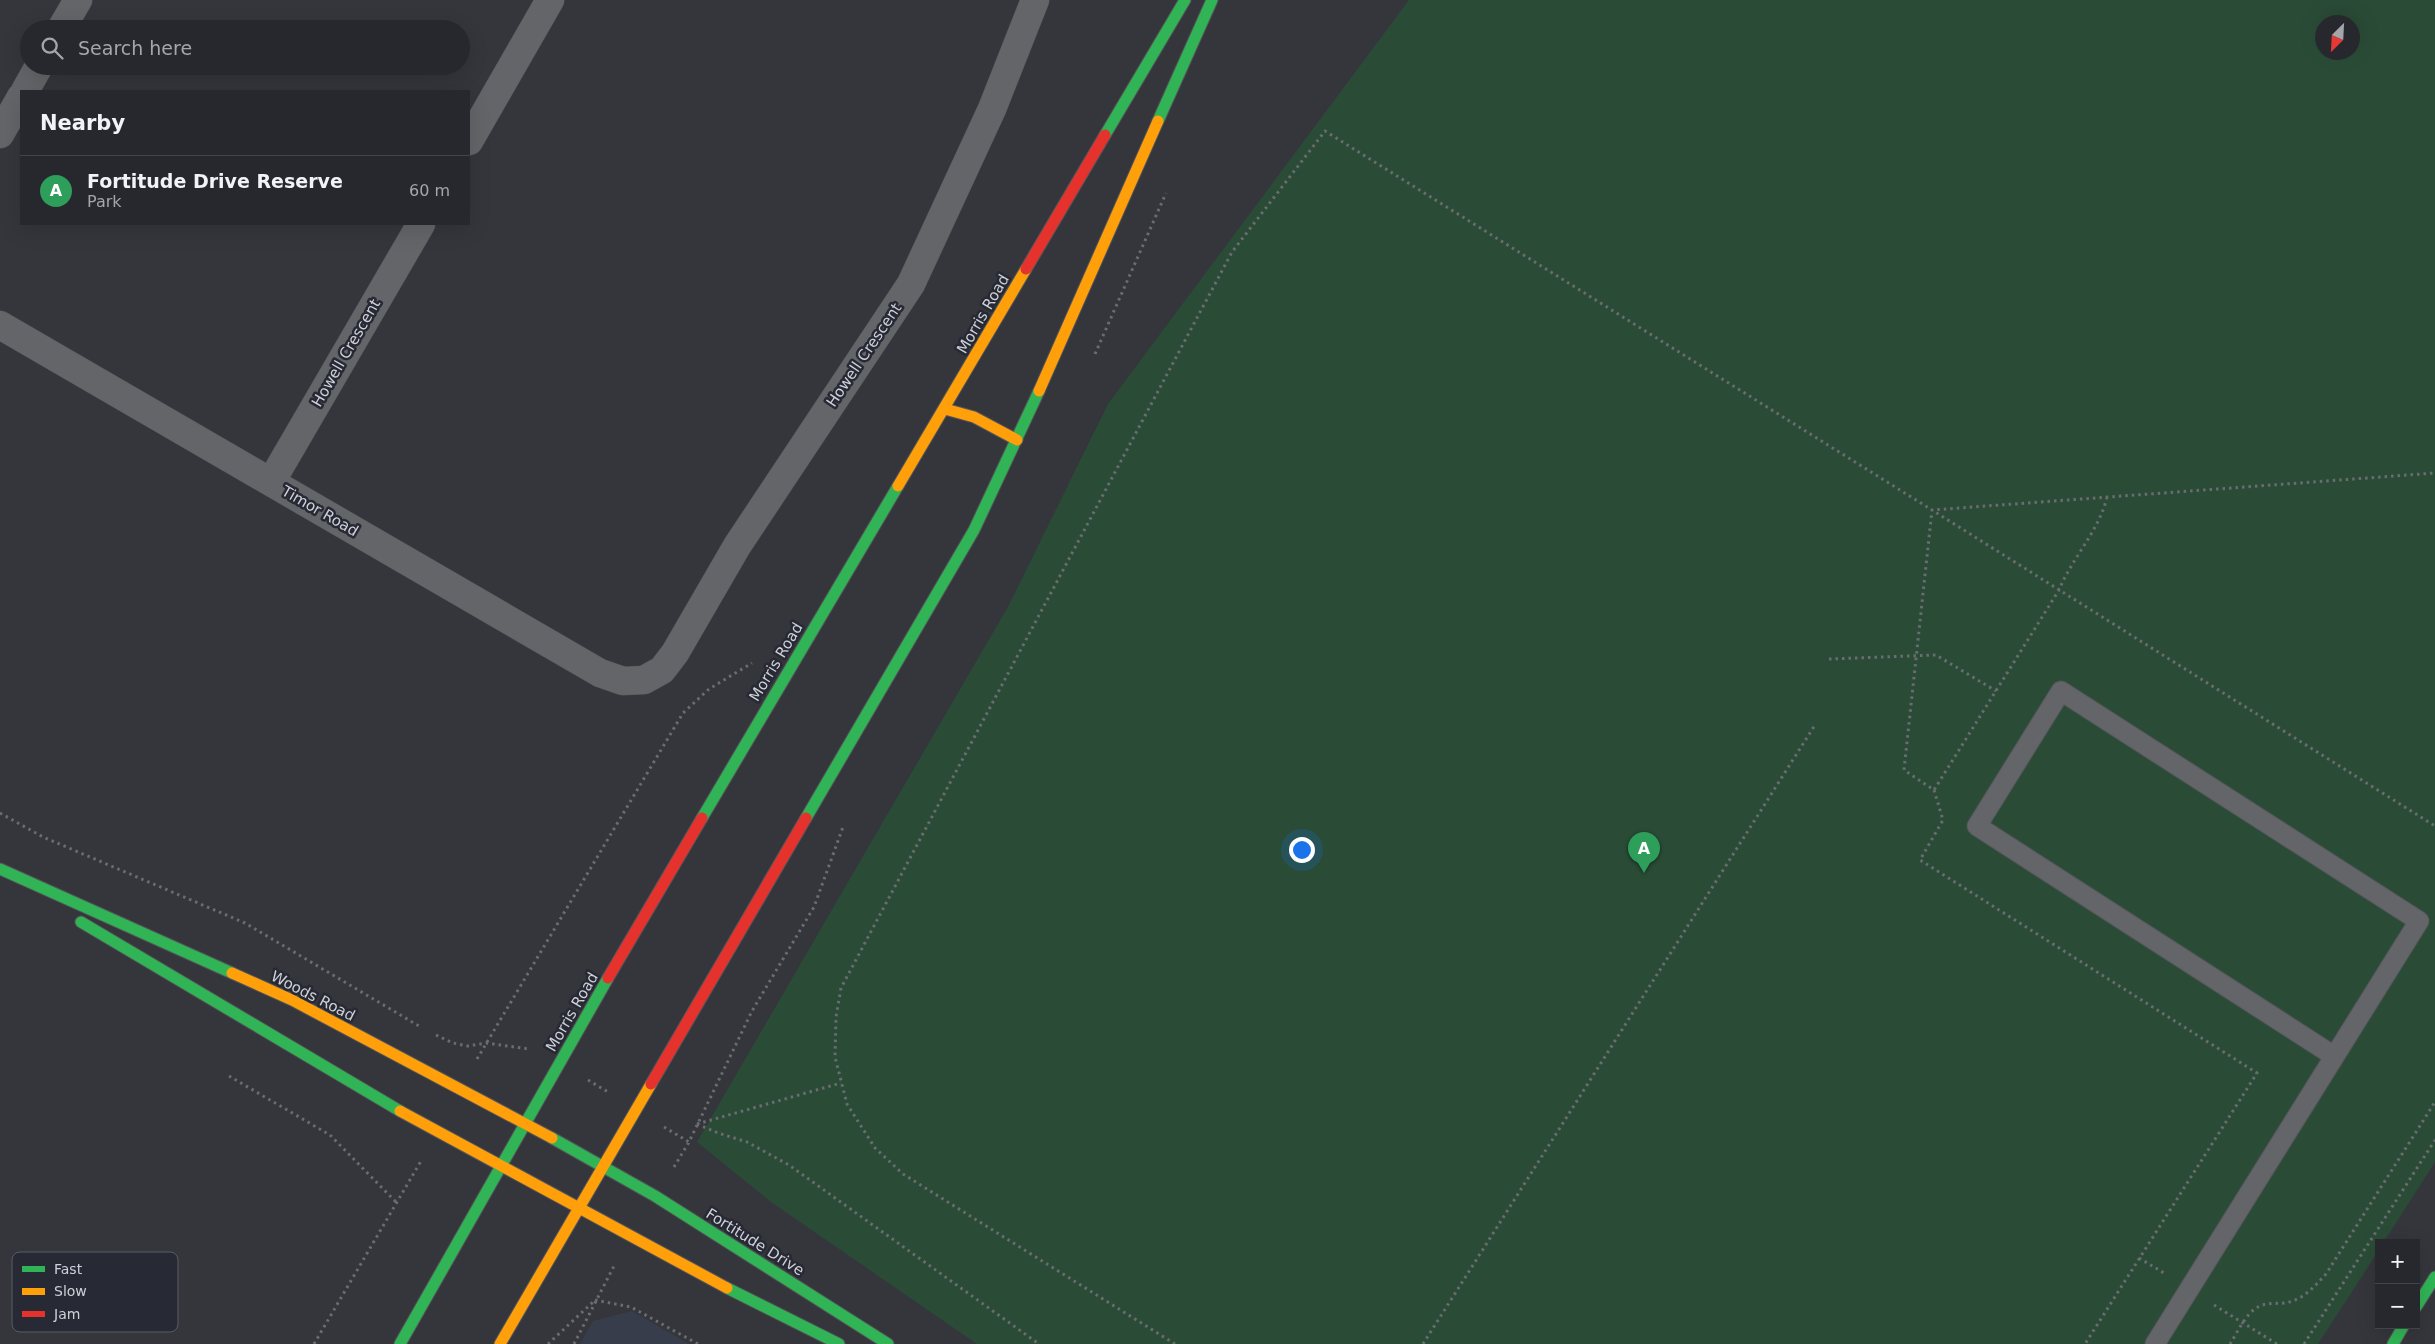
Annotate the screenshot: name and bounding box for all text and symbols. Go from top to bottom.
north arrow [2315,15,2360,60]
search box [20,20,470,75]
icon: search [38,34,66,62]
text: Search here [78,37,192,59]
text: Nearby [40,111,125,135]
text: Fortitude Drive Reserve [87,170,343,192]
text: A [50,181,62,200]
text: 60 m [409,181,450,200]
text: Park [87,192,122,211]
street label: Morris Road [953,271,1013,357]
street label: Howell Crescent [308,296,384,410]
street label: Howell Crescent [823,300,905,410]
street label: Timor Road [278,481,361,540]
street label: Morris Road [745,619,807,705]
pin: A [1628,832,1660,873]
your location [1289,837,1315,863]
street label: Woods Road [268,967,358,1025]
street label: Morris Road [542,969,602,1055]
street label: Fortitude Drive [703,1205,807,1279]
map controls [2375,1239,2420,1329]
button: + [2375,1239,2420,1284]
legend [12,1252,178,1332]
text: Fast [54,1261,83,1277]
text: Slow [54,1283,87,1299]
button: − [2375,1284,2420,1329]
text: Jam [53,1306,80,1322]

